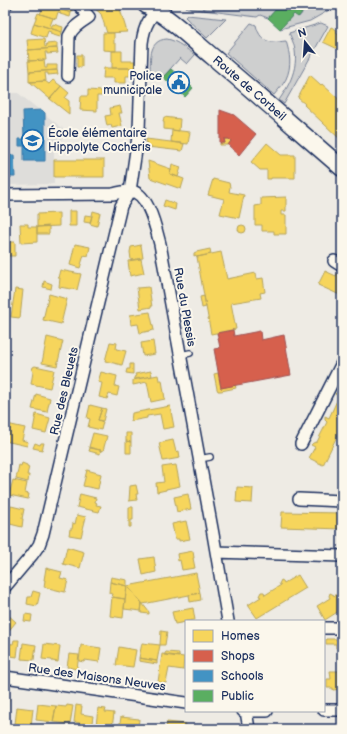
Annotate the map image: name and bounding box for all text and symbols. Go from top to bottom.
north arrow [285,22,325,62]
text: N [296,25,308,40]
street label: Route de Corbeil [209,53,289,124]
place label: Police municipale [103,69,162,98]
public building icon: Police municipale [165,70,191,96]
place label: École élémentaire Hippolyte Cocheris [48,125,151,155]
school or university icon: École élémentaire Hippolyte Cocheris [20,127,46,153]
street label: Rue du Plessis [170,266,199,348]
street label: Rue des Bleuets [47,346,82,437]
legend [185,620,325,712]
text: Homes [221,629,260,644]
text: Shops [221,649,255,664]
street label: Rue des Maisons Neuves [27,660,167,695]
text: Schools [221,669,264,684]
text: Public [221,689,254,704]

